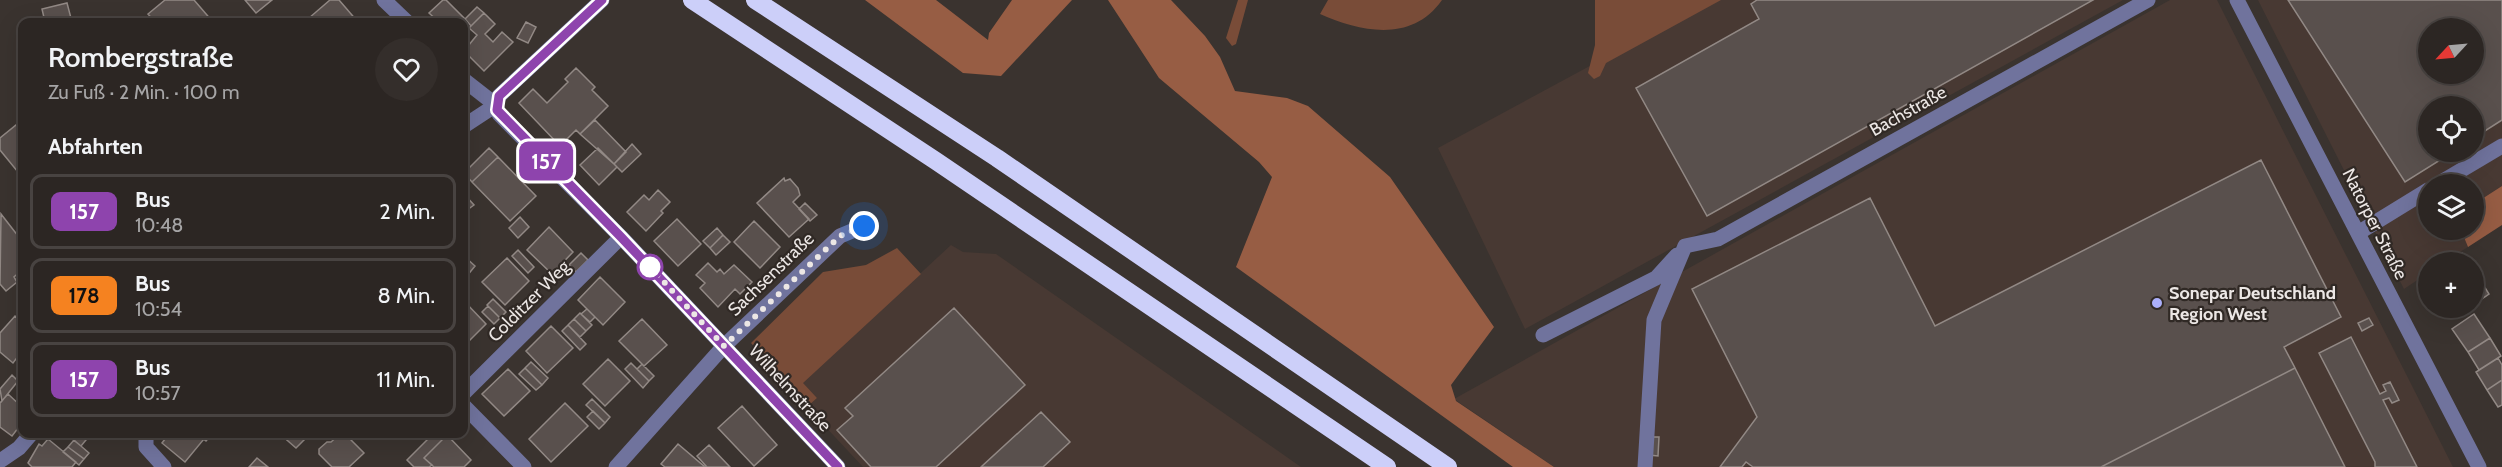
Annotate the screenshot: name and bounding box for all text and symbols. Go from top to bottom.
north arrow [2418,18,2484,84]
map controls [2418,18,2484,318]
button: heart [375,38,438,101]
text: Rombergstraße [48,40,233,74]
text: Zu Fuß · 2 Min. · 100 m [48,80,240,104]
street label: Bachstraße [1866,81,1950,141]
button: locate [2418,96,2484,162]
text: Abfahrten [48,133,143,160]
line badge: 157 [512,142,580,180]
text: 157 [531,149,561,174]
street label: Natorper Straße [2338,165,2412,283]
button: layers [2418,174,2484,240]
text: Bus [135,186,170,213]
text: 2 Min. [379,198,435,225]
text: 157 [69,199,99,224]
your location [849,211,879,241]
text: 10:48 [135,213,183,237]
street label: Sachsenstraße [723,228,819,320]
button: + [2418,252,2484,318]
unlabelled marker [637,254,663,280]
street label: Colditzer Weg [484,255,575,346]
text: Bus [135,270,170,297]
text: 8 Min. [378,282,435,309]
place label: Sonepar Deutschland Region West [2169,282,2336,325]
text: 178 [68,283,100,308]
marker: Sonepar Deutschland Region West [2150,296,2164,310]
text: 10:54 [135,297,182,321]
street label: Wilhelmstraße [744,340,836,436]
text: Bus [135,354,170,381]
text: 11 Min. [377,366,435,393]
text: 157 [69,367,99,392]
text: 10:57 [135,381,181,405]

